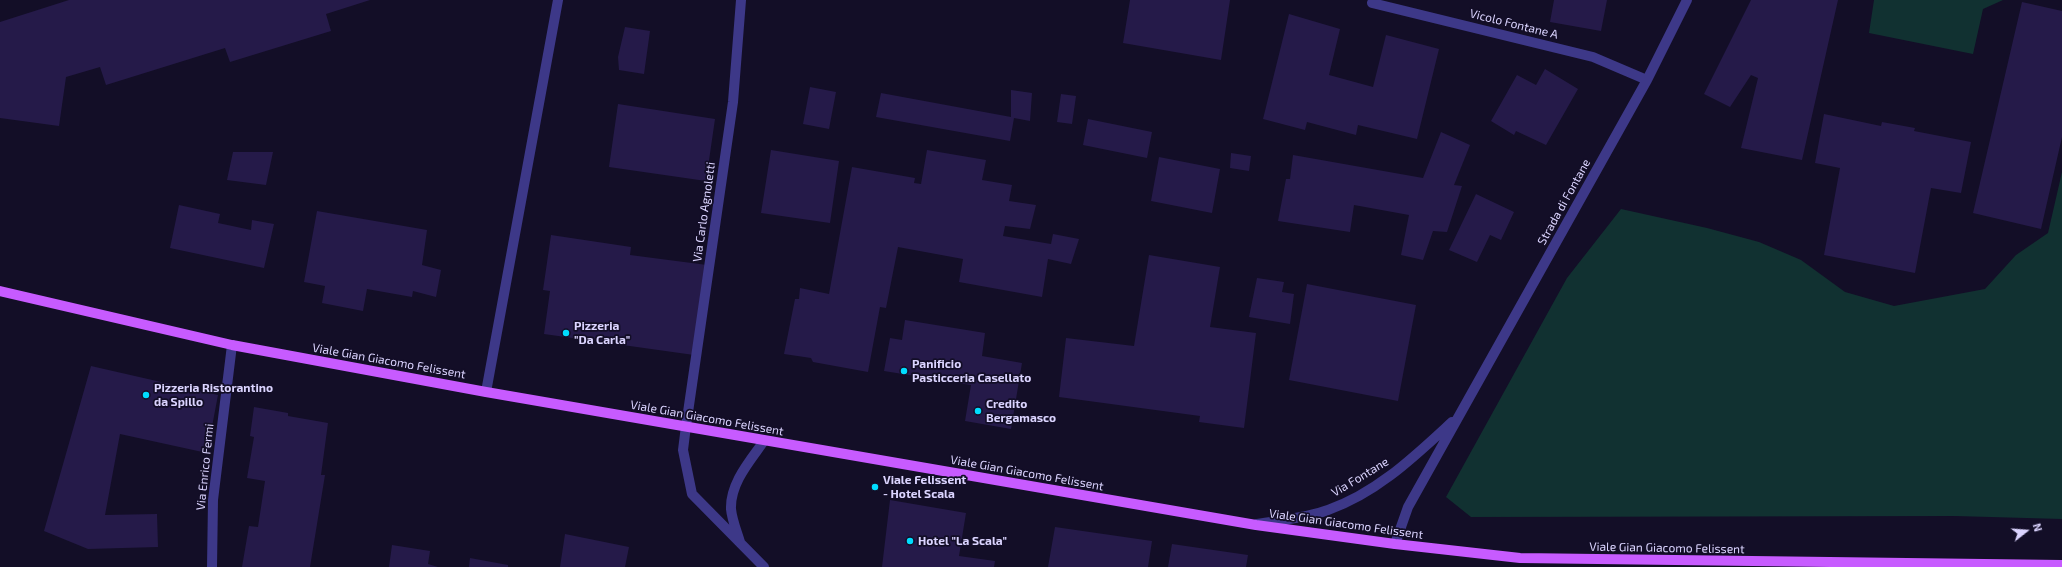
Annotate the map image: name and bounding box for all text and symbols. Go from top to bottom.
street label: Vicolo Fontane A [1468,6,1560,42]
street label: Strada di Fontane [1534,157,1594,247]
street label: Via Carlo Agnoletti [690,161,718,263]
place label: Pizzeria "Da Carla" [574,319,630,347]
marker: Pizzeria "Da Carla" [561,328,571,338]
street label: Viale Gian Giacomo Felissent [311,340,467,382]
place label: Panificio Pasticceria Casellato [912,357,1031,385]
marker: Panificio Pasticceria Casellato [899,366,909,376]
place label: Pizzeria Ristorantino da Spillo [154,381,273,409]
marker: Pizzeria Ristorantino da Spillo [141,390,151,400]
street label: Viale Gian Giacomo Felissent [629,397,785,439]
place label: Credito Bergamasco [986,397,1056,425]
marker: Credito Bergamasco [973,406,983,416]
street label: Via Enrico Fermi [193,423,217,511]
street label: Viale Gian Giacomo Felissent [949,452,1105,494]
street label: Via Fontane [1329,454,1391,500]
place label: Viale Felissent - Hotel Scala [883,473,966,501]
marker: Viale Felissent - Hotel Scala [870,482,880,492]
street label: Viale Gian Giacomo Felissent [1268,506,1424,542]
north arrow [2006,511,2046,551]
text: N [2031,522,2045,533]
place label: Hotel "La Scala" [918,534,1007,548]
marker: Hotel "La Scala" [905,536,915,546]
street label: Viale Gian Giacomo Felissent [1589,539,1745,557]

